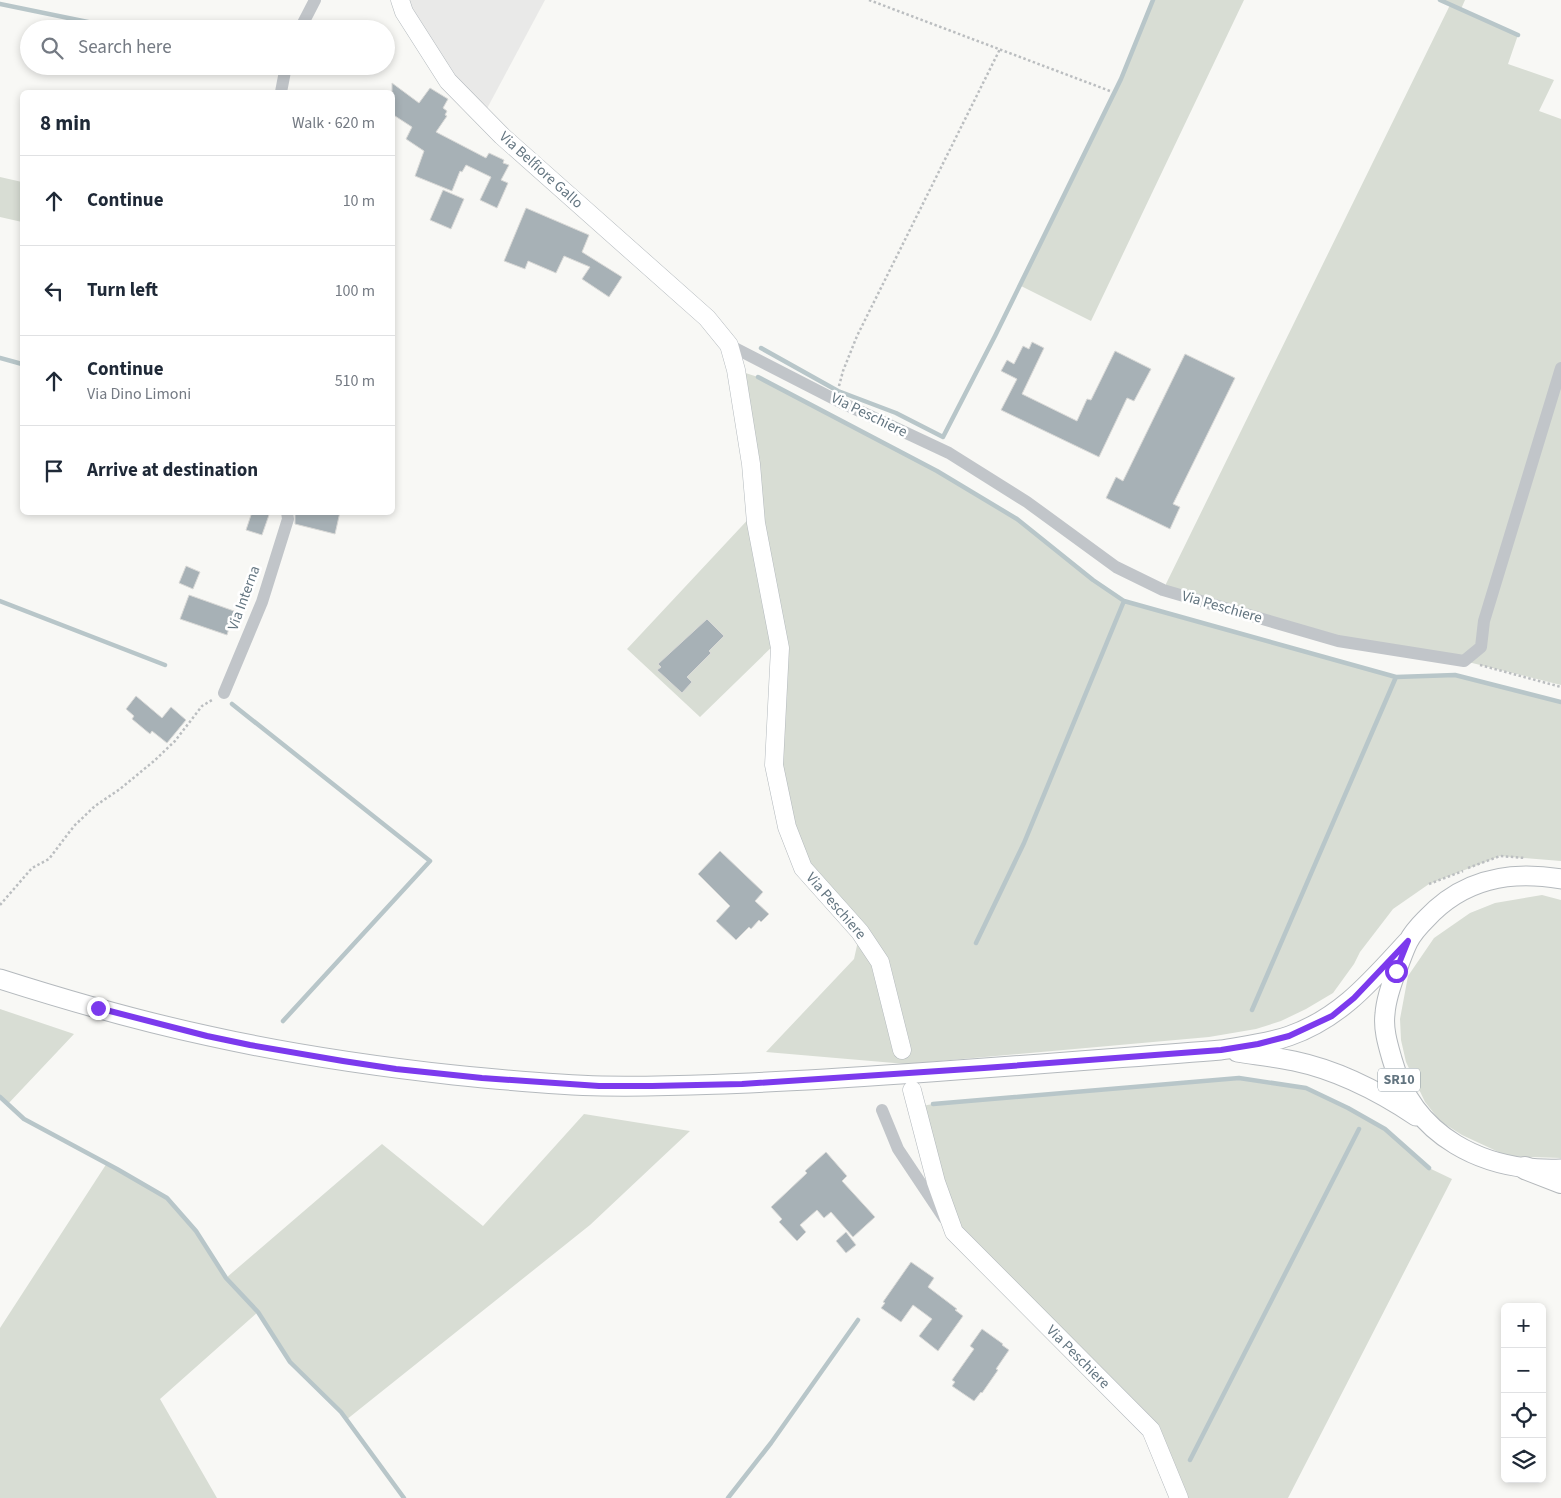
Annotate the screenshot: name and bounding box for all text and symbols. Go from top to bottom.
search box [20,20,395,75]
icon: search [38,34,66,62]
text: Search here [78,34,172,61]
text: 8 min [40,108,91,138]
text: Walk · 620 m [292,112,375,134]
street label: Via Belfiore Gallo [494,127,588,213]
icon: ahead [40,187,68,215]
text: Continue [87,187,164,214]
text: 10 m [343,190,375,212]
icon: left [40,277,68,305]
text: Turn left [87,277,158,304]
text: 100 m [335,280,375,302]
text: Continue [87,356,164,383]
icon: ahead [40,367,68,395]
text: 510 m [335,370,375,392]
text: Via Dino Limoni [87,383,191,405]
street label: Via Peschiere [827,387,911,443]
icon: arrive [40,457,68,485]
text: Arrive at destination [87,457,258,484]
street label: Via Interna [223,563,265,633]
street label: Via Peschiere [1179,586,1265,628]
street label: Via Peschiere [801,868,871,944]
route start [1385,960,1408,983]
route end [87,997,110,1020]
road number: SR10 [1378,1068,1420,1092]
map controls [1501,1303,1546,1483]
button: + [1501,1303,1546,1348]
street label: Via Peschiere [1041,1320,1115,1394]
button: − [1501,1348,1546,1393]
button: locate [1501,1393,1546,1438]
button: layers [1501,1438,1546,1483]

